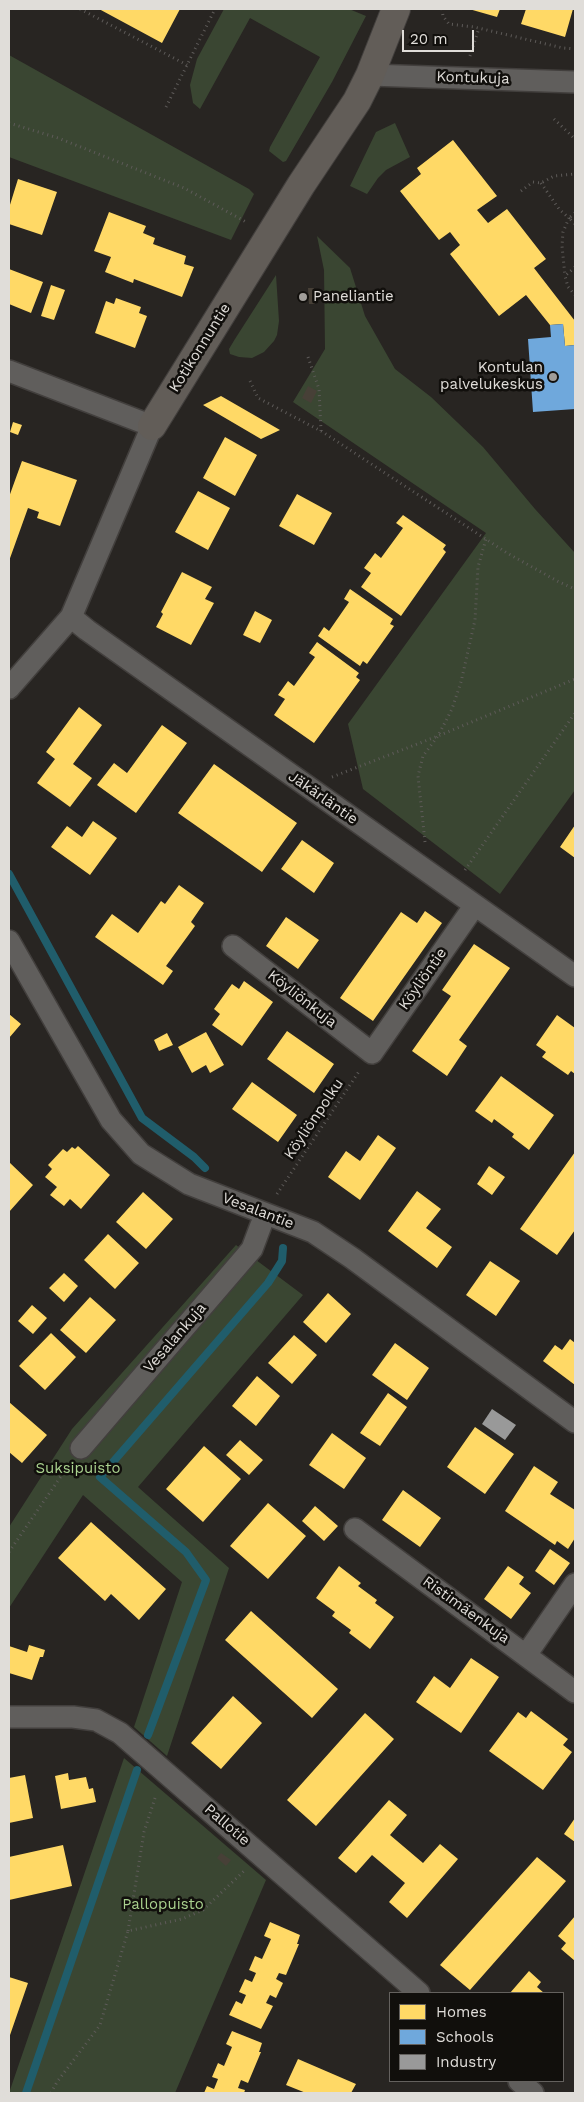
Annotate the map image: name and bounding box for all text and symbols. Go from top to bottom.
scale bar [404,20,476,52]
text: 20 m [410,30,448,48]
street label: Kontukuja [436,68,510,88]
place label: Paneliantie [313,288,394,306]
marker: Paneliantie [297,291,309,303]
street label: Kotikonnuntie [165,300,235,396]
place label: Kontulan palvelukeskus [440,359,543,394]
marker: Kontulan palvelukeskus [547,371,559,383]
street label: Jäkärläntie [285,767,361,829]
street label: Köyliöntie [395,945,451,1013]
street label: Köyliönkuja [264,966,340,1032]
street label: Köyliönpolku [280,1075,348,1163]
street label: Vesalantie [220,1189,296,1233]
street label: Vesalankuja [140,1299,210,1377]
park label: Suksipuisto [36,1460,120,1478]
street label: Ristimäenkuja [419,1572,513,1648]
street label: Pallotie [200,1800,254,1850]
park label: Pallopuisto [122,1896,204,1914]
legend [389,1992,564,2082]
text: Homes [436,2003,487,2021]
text: Schools [436,2028,494,2046]
text: Industry [436,2053,496,2071]

